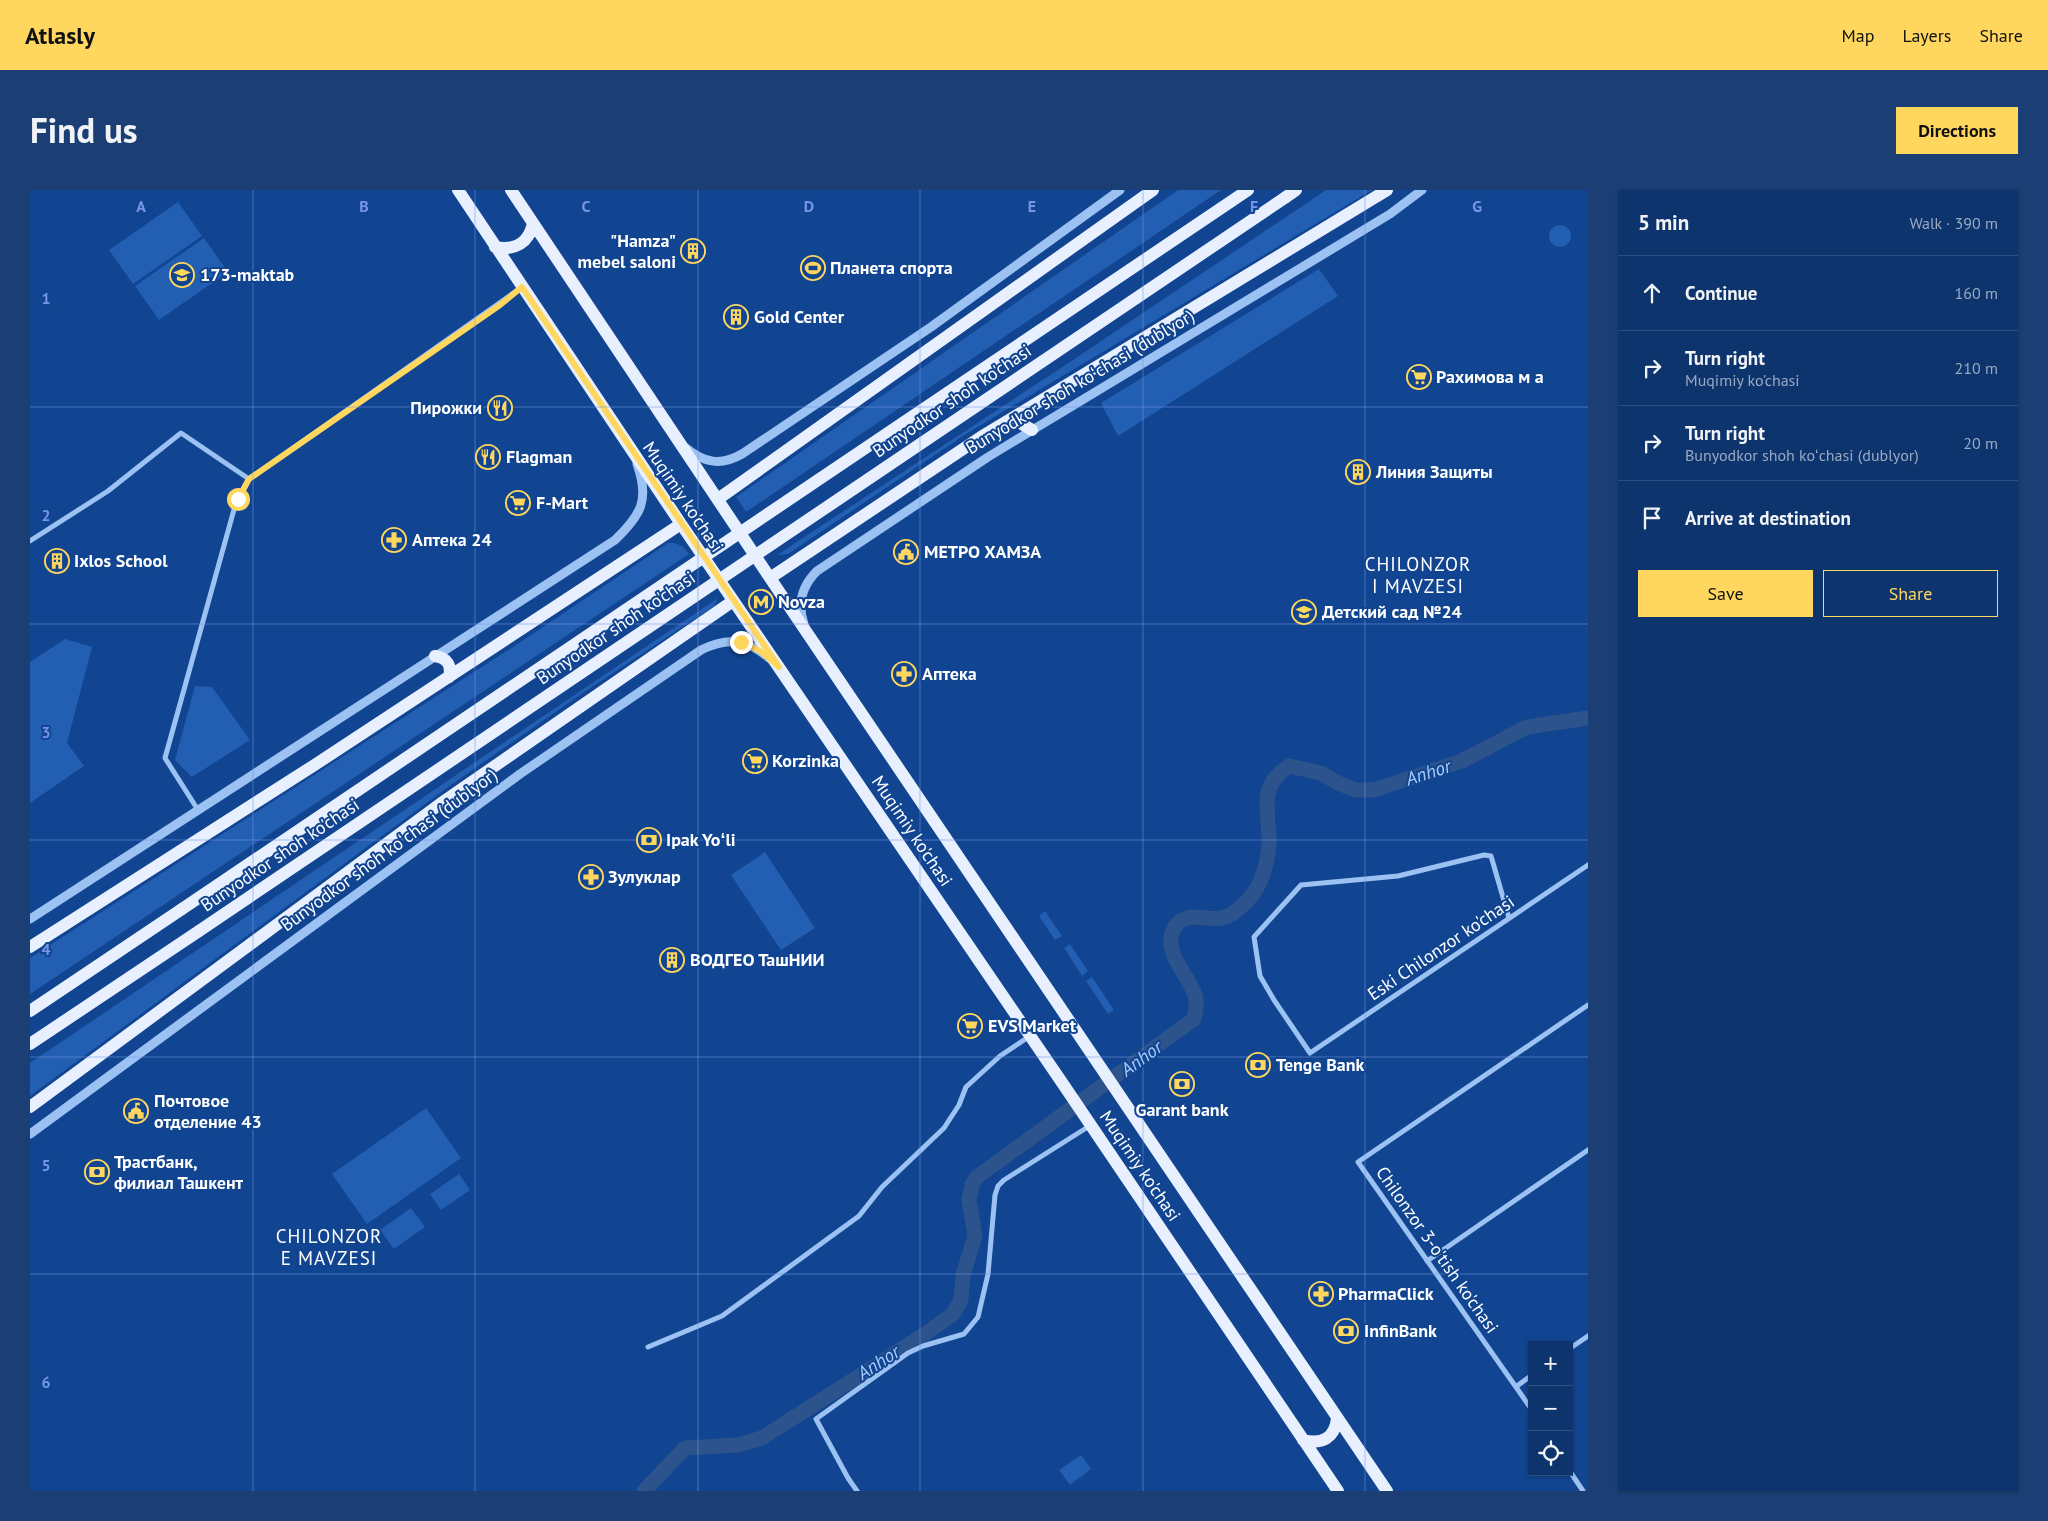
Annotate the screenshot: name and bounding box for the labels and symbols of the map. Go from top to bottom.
text: A [136,196,146,216]
text: B [359,196,369,216]
text: C [582,196,591,216]
text: D [804,196,814,216]
text: E [1028,196,1036,216]
text: F [1250,196,1258,216]
text: G [1472,196,1482,216]
place label: "Hamza" mebel saloni [578,229,676,273]
building icon: "Hamza" mebel saloni [680,238,706,264]
sports icon: Планета спорта [800,255,826,281]
place label: Планета спорта [830,256,953,279]
school or university icon: 173-maktab [169,262,195,288]
place label: 173-maktab [200,263,295,286]
text: 1 [41,288,51,308]
building icon: Gold Center [723,304,749,330]
street label: Bunyodkor shoh koʻchasi (dublyor) [961,304,1198,459]
place label: Gold Center [754,305,845,328]
street label: Bunyodkor shoh ko'chasi [868,339,1036,462]
supermarket icon: Рахимова м а [1406,364,1432,390]
place label: Рахимова м а [1436,365,1544,388]
restaurant icon: Пирожки [487,395,513,421]
place label: Пирожки [410,396,482,419]
street label: Muqimiy ko'chasi [638,437,729,557]
restaurant icon: Flagman [475,444,501,470]
place label: Flagman [506,445,572,468]
building icon: Линия Защиты [1345,459,1371,485]
place label: Линия Защиты [1375,460,1493,483]
route start [227,488,250,511]
supermarket icon: F-Mart [505,490,531,516]
place label: F-Mart [536,491,589,514]
text: 2 [41,505,51,525]
pharmacy icon: Аптека 24 [381,527,407,553]
place label: Аптека 24 [412,528,492,551]
public building icon: МЕТРО ХАМЗА [893,539,919,565]
place label: МЕТРО ХАМЗА [924,540,1041,563]
building icon: Ixlos School [44,548,70,574]
place label: Ixlos School [74,549,168,572]
district label: CHILONZOR I MAVZESI [1365,552,1471,598]
street label: Bunyodkor shoh ko'chasi [532,566,700,689]
metro station icon: Novza [748,589,774,615]
place label: Novza [778,590,825,613]
school or university icon: Детский сад №24 [1291,599,1317,625]
place label: Детский сад №24 [1322,600,1462,623]
route end [730,631,753,654]
pharmacy icon: Аптека [891,661,917,687]
place label: Аптека [922,662,977,685]
text: 3 [41,722,51,742]
supermarket icon: Korzinka [742,748,768,774]
place label: Korzinka [772,749,839,772]
water label: Anhor [1401,753,1455,791]
street label: Bunyodkor shoh koʻchasi (dublyor) [276,763,502,936]
street label: Muqimiy ko'chasi [867,771,958,891]
street label: Bunyodkor shoh ko'chasi [196,793,364,916]
bank icon: Ipak Yoʻli [636,827,662,853]
place label: Ipak Yoʻli [666,828,736,851]
pharmacy icon: Зулуклар [578,864,604,890]
place label: Зулуклар [608,865,681,888]
street label: Eski Chilonzor ko'chasi [1363,890,1518,1005]
text: 4 [41,939,51,959]
building icon: ВОДГЕО ТашНИИ [659,947,685,973]
place label: ВОДГЕО ТашНИИ [690,948,824,971]
supermarket icon: EVS Market [957,1013,983,1039]
place label: EVS Market [988,1014,1077,1037]
water label: Anhor [1114,1034,1168,1082]
bank icon: Tenge Bank [1245,1052,1271,1078]
place label: Tenge Bank [1276,1053,1365,1076]
bank icon: Garant bank [1169,1071,1195,1097]
place label: Почтовое отделение 43 [154,1089,262,1133]
public building icon: Почтовое отделение 43 [123,1098,149,1124]
place label: Garant bank [1135,1098,1229,1121]
street label: Muqimiy ko'chasi [1095,1106,1186,1226]
place label: Трастбанк, филиал Ташкент [114,1150,244,1194]
text: 5 [41,1155,51,1175]
bank icon: Трастбанк, филиал Ташкент [84,1159,110,1185]
street label: Chilonzor 3-o'tish ko'chasi [1371,1162,1504,1338]
district label: CHILONZOR E MAVZESI [276,1224,382,1270]
pharmacy icon: PharmaClick [1308,1281,1334,1307]
place label: PharmaClick [1338,1282,1434,1305]
bank icon: InfinBank [1333,1318,1359,1344]
place label: InfinBank [1364,1319,1437,1342]
water label: Anhor [851,1338,905,1385]
text: 6 [41,1372,51,1392]

